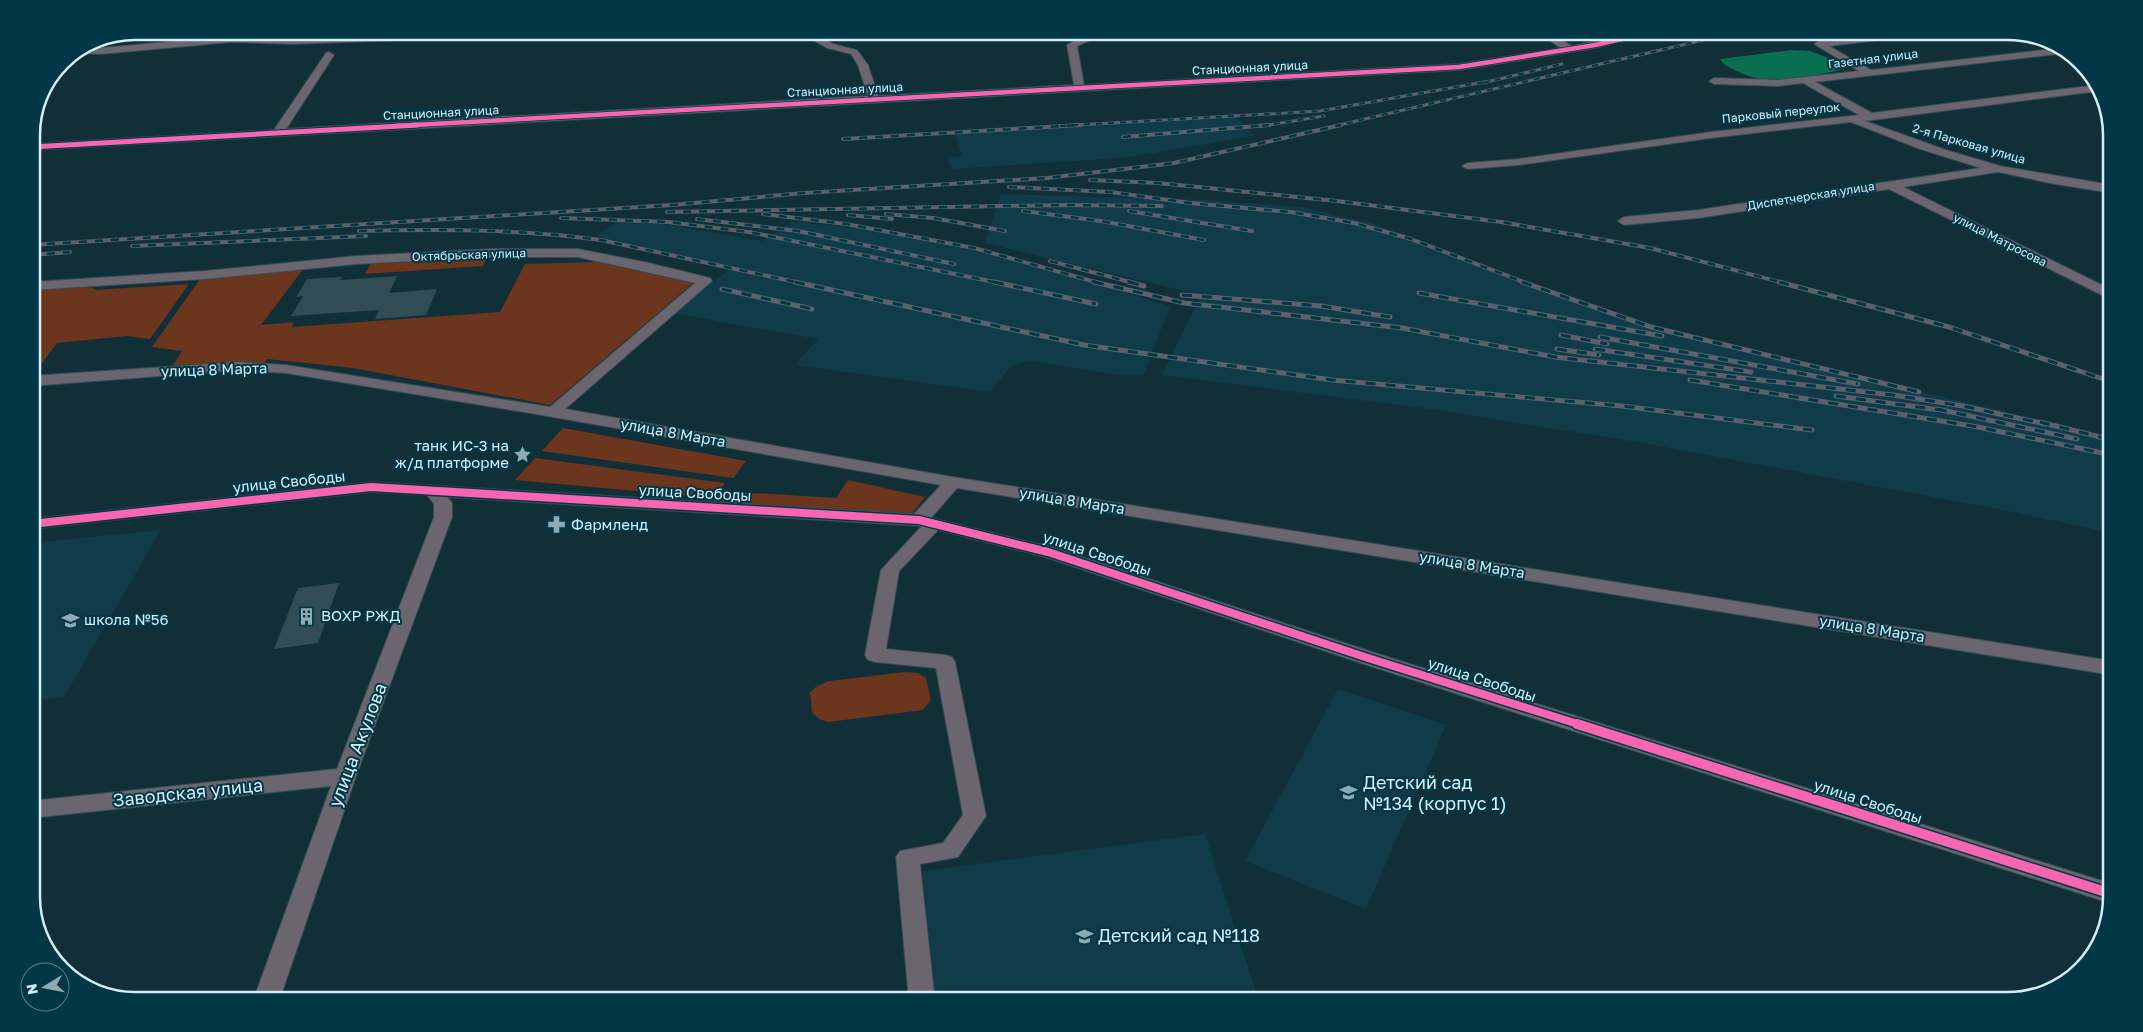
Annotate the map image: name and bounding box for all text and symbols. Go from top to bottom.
street label: Газетная улица [1827,46,1919,71]
street label: Станционная улица [1192,57,1308,78]
street label: Станционная улица [787,79,903,100]
street label: Парковый переулок [1721,99,1841,126]
street label: Станционная улица [383,102,499,123]
street label: 2-я Парковая улица [1911,120,2027,167]
street label: Диспетчерская улица [1746,178,1876,213]
street label: улица Матросова [1951,210,2049,270]
street label: Октябрьская улица [412,245,526,264]
street label: улица 8 Марта [160,358,268,380]
street label: улица 8 Марта [619,414,727,450]
place label: танк ИС-3 на ж/д платформе [395,436,509,471]
place icon: танк ИС-3 на ж/д платформе [513,445,533,465]
street label: улица Свободы [232,466,346,496]
street label: улица Свободы [638,480,752,504]
street label: улица 8 Марта [1018,483,1126,517]
pharmacy icon: Фармленд [547,515,567,535]
place label: Фармленд [571,515,648,533]
street label: улица Свободы [1041,527,1154,579]
street label: улица 8 Марта [1418,547,1526,581]
building icon: ВОХР РЖД [297,606,317,626]
place label: ВОХР РЖД [321,606,400,624]
school or university icon: школа №56 [60,610,80,630]
place label: школа №56 [84,610,169,628]
street label: улица 8 Марта [1818,611,1926,645]
street label: улица Свободы [1426,653,1539,705]
street label: улица Акулова [323,679,391,810]
place label: Детский сад №134 (корпус 1) [1363,771,1507,814]
street label: Заводская улица [112,773,264,811]
street label: улица Свободы [1812,775,1925,827]
school or university icon: Детский сад №134 (корпус 1) [1339,783,1359,803]
place label: Детский сад №118 [1098,924,1260,946]
school or university icon: Детский сад №118 [1074,926,1094,946]
north arrow [20,962,70,1012]
text: N [22,983,41,996]

